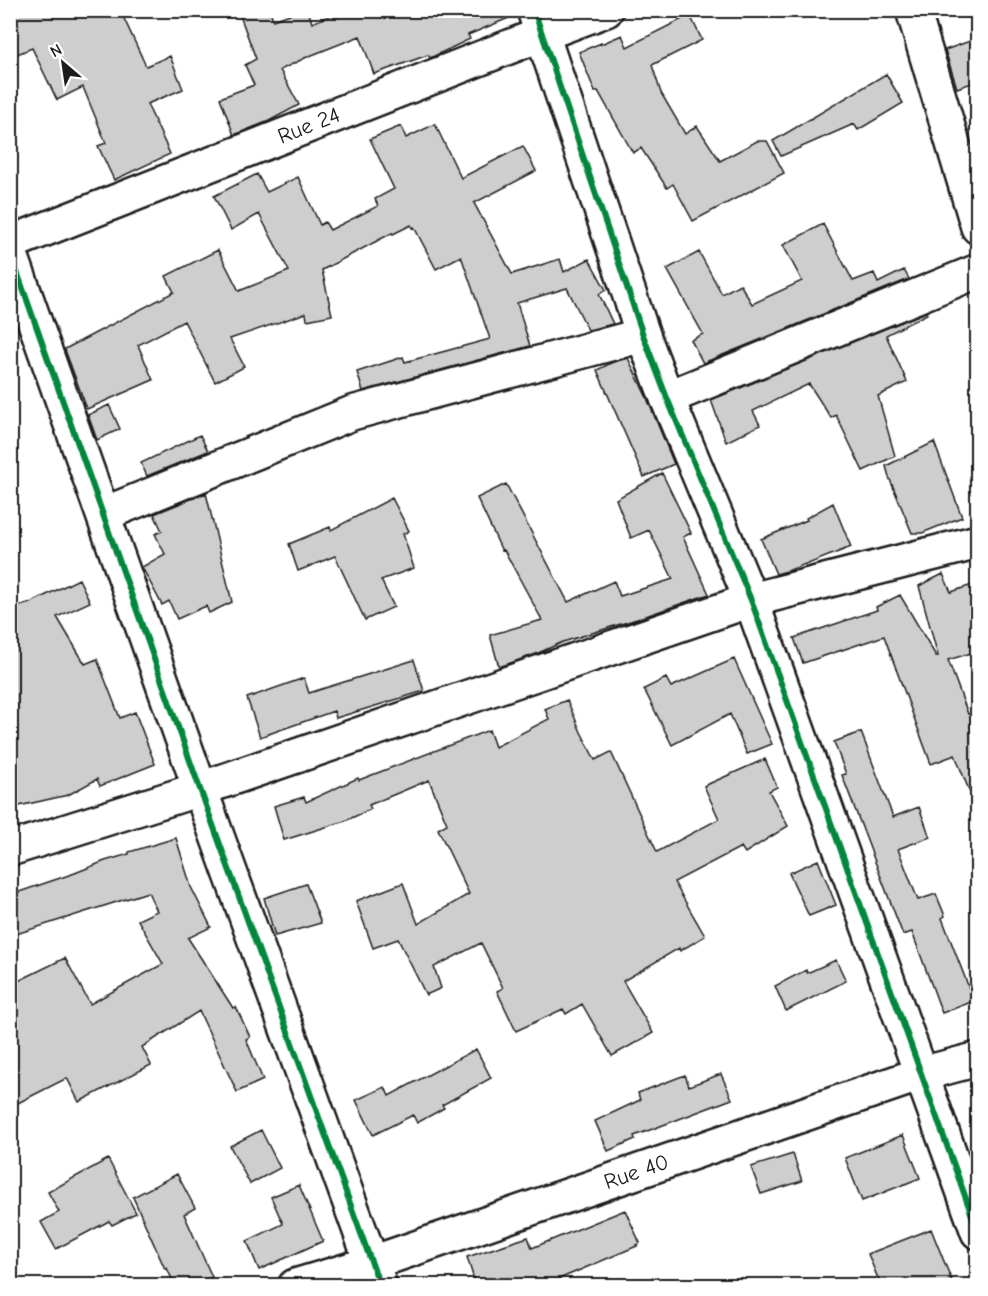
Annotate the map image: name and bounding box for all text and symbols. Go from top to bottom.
north arrow [33,33,93,93]
text: N [47,40,65,61]
street label: Rue 24 [274,102,344,150]
street label: Rue 40 [601,1149,672,1195]

